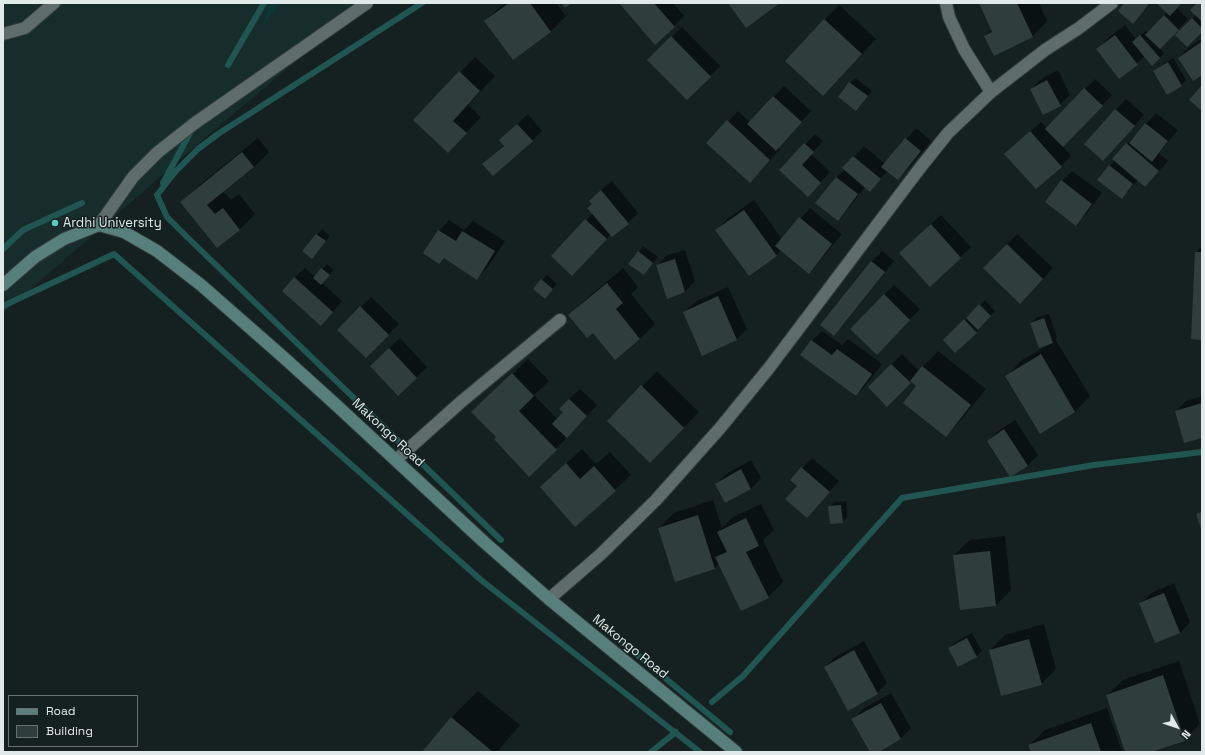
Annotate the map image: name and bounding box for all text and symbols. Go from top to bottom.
place label: Ardhi University [63,215,162,231]
marker: Ardhi University [50,218,60,228]
street label: Makongo Road [349,396,427,470]
street label: Makongo Road [589,612,671,682]
legend [8,695,138,747]
text: Road [46,703,75,719]
north arrow [1157,707,1197,747]
text: Building [46,723,93,739]
text: N [1178,727,1194,742]

